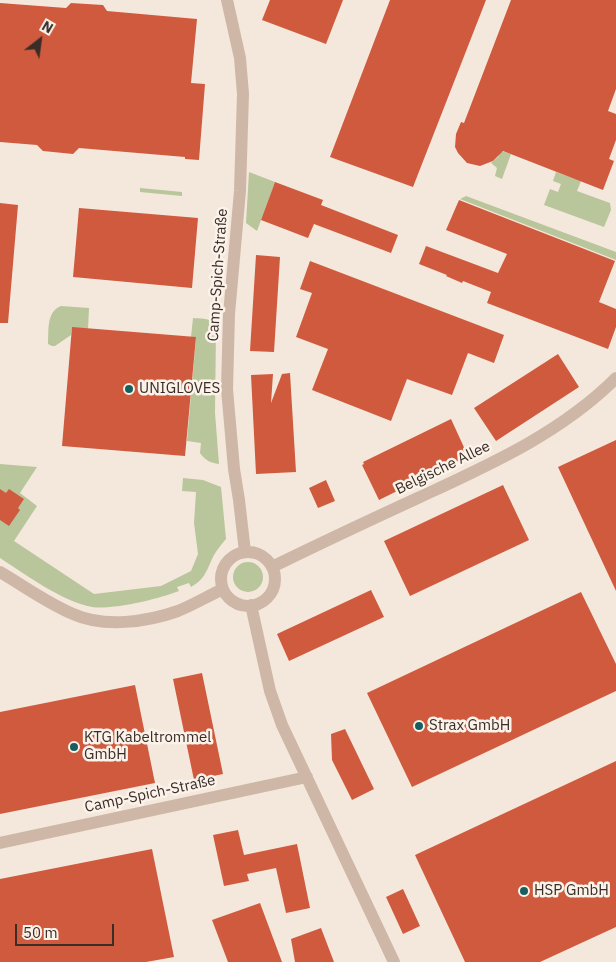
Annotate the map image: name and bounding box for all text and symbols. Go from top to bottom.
north arrow [15,15,65,65]
text: N [39,17,56,37]
street label: Camp-Spich-Straße [204,208,232,342]
place label: UNIGLOVES [139,380,220,398]
marker: UNIGLOVES [123,383,135,395]
street label: Belgische Allee [393,437,493,499]
place label: Strax GmbH [429,717,510,735]
marker: Strax GmbH [413,720,425,732]
place label: KTG Kabeltrommel GmbH [84,729,211,764]
marker: KTG Kabeltrommel GmbH [68,741,80,753]
street label: Camp-Spich-Straße [83,771,217,817]
place label: HSP GmbH [534,882,609,900]
marker: HSP GmbH [518,885,530,897]
scale bar [18,914,116,946]
text: 50 m [23,923,58,942]

